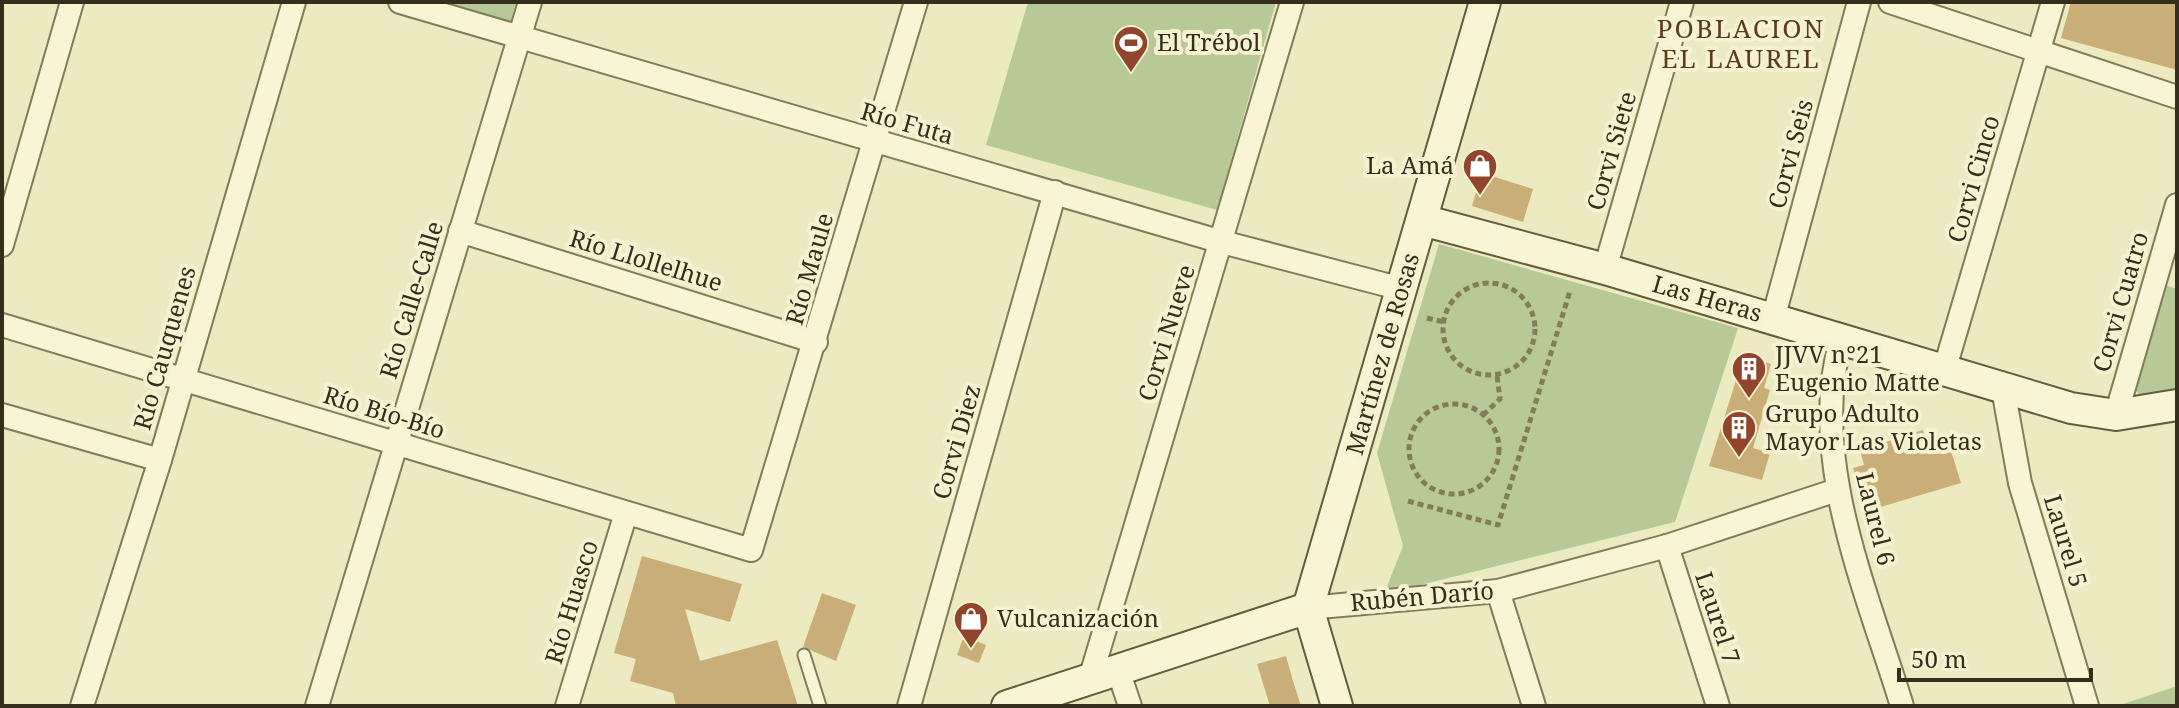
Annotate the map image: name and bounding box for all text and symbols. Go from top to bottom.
district label: POBLACION EL LAUREL [1657,10,1825,76]
sports icon: El Trébol [1112,24,1150,74]
place label: El Trébol [1157,25,1261,58]
street label: Corvi Siete [1578,87,1643,214]
street label: Río Futa [857,94,958,151]
street label: Corvi Seis [1759,95,1820,212]
street label: Corvi Cinco [1939,111,2007,246]
shop icon: La Amá [1461,147,1499,197]
place label: La Amá [1366,148,1454,181]
street label: Río Maule [777,209,840,328]
street label: Río Calle-Calle [371,217,450,382]
street label: Río Llollelhue [566,221,727,298]
street label: Corvi Cuatro [2084,227,2155,376]
street label: Martínez de Rosas [1337,249,1426,459]
street label: Corvi Nueve [1129,260,1202,405]
street label: Río Cauquenes [124,262,203,433]
street label: Las Heras [1649,266,1766,329]
place label: JJVV n°21 Eugenio Matte [1774,337,1940,398]
building icon: JJVV n°21 Eugenio Matte [1730,350,1768,400]
street label: Río Bío-Bío [320,377,449,446]
street label: Corvi Diez [923,380,988,503]
place label: Grupo Adulto Mayor Las Violetas [1765,396,1982,457]
building icon: Grupo Adulto Mayor Las Violetas [1720,409,1758,459]
street label: Laurel 6 [1849,469,1904,569]
street label: Laurel 5 [2037,490,2096,591]
street label: Río Huasco [536,536,605,667]
street label: Laurel 7 [1688,567,1749,668]
street label: Rubén Darío [1349,573,1495,618]
shop icon: Vulcanización [952,600,990,650]
place label: Vulcanización [997,601,1159,634]
scale bar [1899,632,2091,682]
text: 50 m [1911,642,1967,675]

